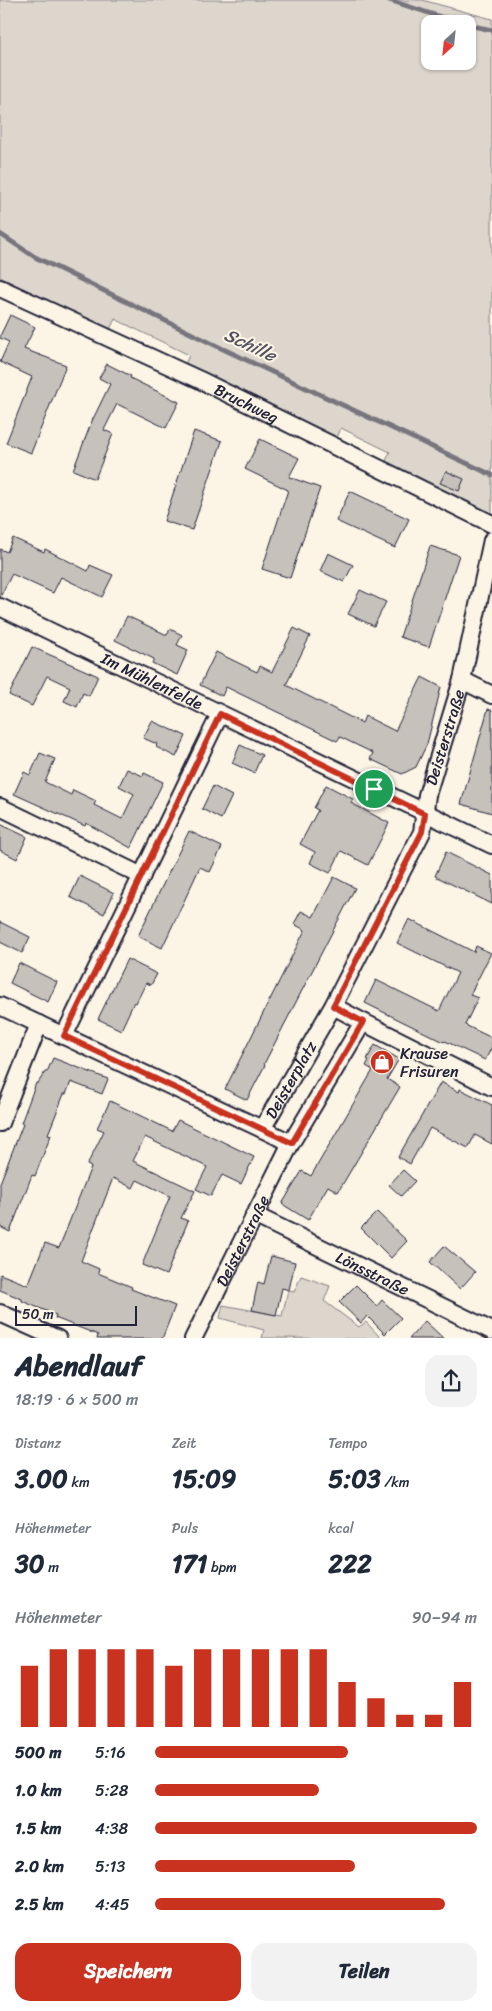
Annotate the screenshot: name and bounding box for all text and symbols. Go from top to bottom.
north arrow [421,15,476,70]
map controls [421,15,476,70]
water label: Schille [219,319,283,372]
street label: Bruchweg [209,375,284,432]
street label: Im Mühlenfelde [95,644,208,718]
street label: Deisterstraße [417,686,473,789]
pin [353,768,395,810]
icon: arrive [360,775,388,803]
street label: Deisterplatz [257,1035,325,1124]
place label: Krause Frisuren [400,1039,459,1086]
shop icon: Krause Frisuren [369,1049,395,1075]
street label: Deisterstraße [207,1190,278,1292]
street label: Lönsstraße [331,1243,414,1304]
text: 50 m [22,1302,54,1327]
scale bar [15,1304,138,1327]
text: Abendlauf [15,1341,142,1390]
button: share [425,1355,477,1407]
text: 18:19 · 6 × 500 m [15,1385,138,1414]
text: Distanz [15,1431,61,1456]
text: Zeit [172,1431,196,1456]
text: Tempo [328,1431,367,1456]
text: 3.00 [15,1456,68,1501]
text: 15:09 [172,1456,236,1501]
text: 5:03 [328,1456,381,1501]
text: km [68,1470,90,1495]
text: /km [381,1470,409,1495]
text: Höhenmeter [15,1516,91,1541]
text: Puls [172,1516,198,1541]
text: kcal [328,1516,354,1541]
text: 30 [15,1541,45,1586]
text: 171 [172,1541,207,1586]
text: 222 [328,1541,372,1586]
text: m [45,1555,59,1580]
text: bpm [207,1555,237,1580]
text: Höhenmeter [15,1603,101,1632]
text: 90–94 m [412,1603,477,1632]
text: 500 m [15,1738,61,1767]
text: 5:16 [95,1738,126,1767]
text: 1.0 km [15,1776,62,1805]
text: 5:28 [95,1776,129,1805]
text: 1.5 km [15,1814,61,1843]
text: 4:38 [95,1814,128,1843]
text: 2.0 km [15,1852,64,1881]
text: 5:13 [95,1852,125,1881]
text: 2.5 km [15,1890,64,1919]
text: 4:45 [95,1890,130,1919]
button: Speichern [15,1943,241,2001]
button: Teilen [251,1943,477,2001]

